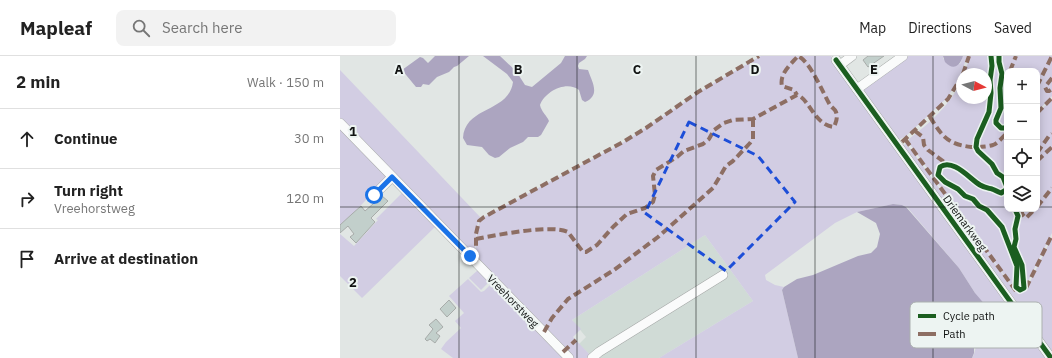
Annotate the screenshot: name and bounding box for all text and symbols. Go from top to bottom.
search box [116,10,396,46]
text: Mapleaf [20,16,92,40]
icon: search [130,17,152,39]
text: Search here [162,18,242,37]
text: Map [859,19,886,37]
text: Directions [908,19,972,37]
text: Saved [994,19,1032,37]
text: A [395,61,404,78]
text: B [514,61,523,78]
text: C [633,61,642,78]
text: D [750,61,760,78]
text: E [870,61,878,78]
north arrow [956,68,992,104]
map controls [1004,68,1040,212]
button: + [1004,68,1040,104]
text: 2 min [16,71,60,93]
text: Walk · 150 m [247,74,324,91]
button: − [1004,104,1040,140]
text: 1 [349,123,357,140]
icon: ahead [16,128,38,150]
text: Continue [54,129,118,148]
text: 30 m [294,130,324,147]
button: locate [1004,140,1040,176]
button: layers [1004,176,1040,212]
text: Turn right [54,181,123,200]
route start [365,186,383,204]
icon: right [16,188,38,210]
text: 120 m [286,190,324,207]
street label: Driemarkweg [940,192,990,254]
text: Vreehorstweg [54,200,135,217]
route end [461,247,479,265]
icon: arrive [16,248,38,270]
text: Arrive at destination [54,249,198,268]
street label: Vreehorstweg [484,272,542,331]
text: 2 [349,274,357,291]
legend [910,302,1042,348]
text: Cycle path [943,309,995,323]
text: Path [943,327,966,341]

